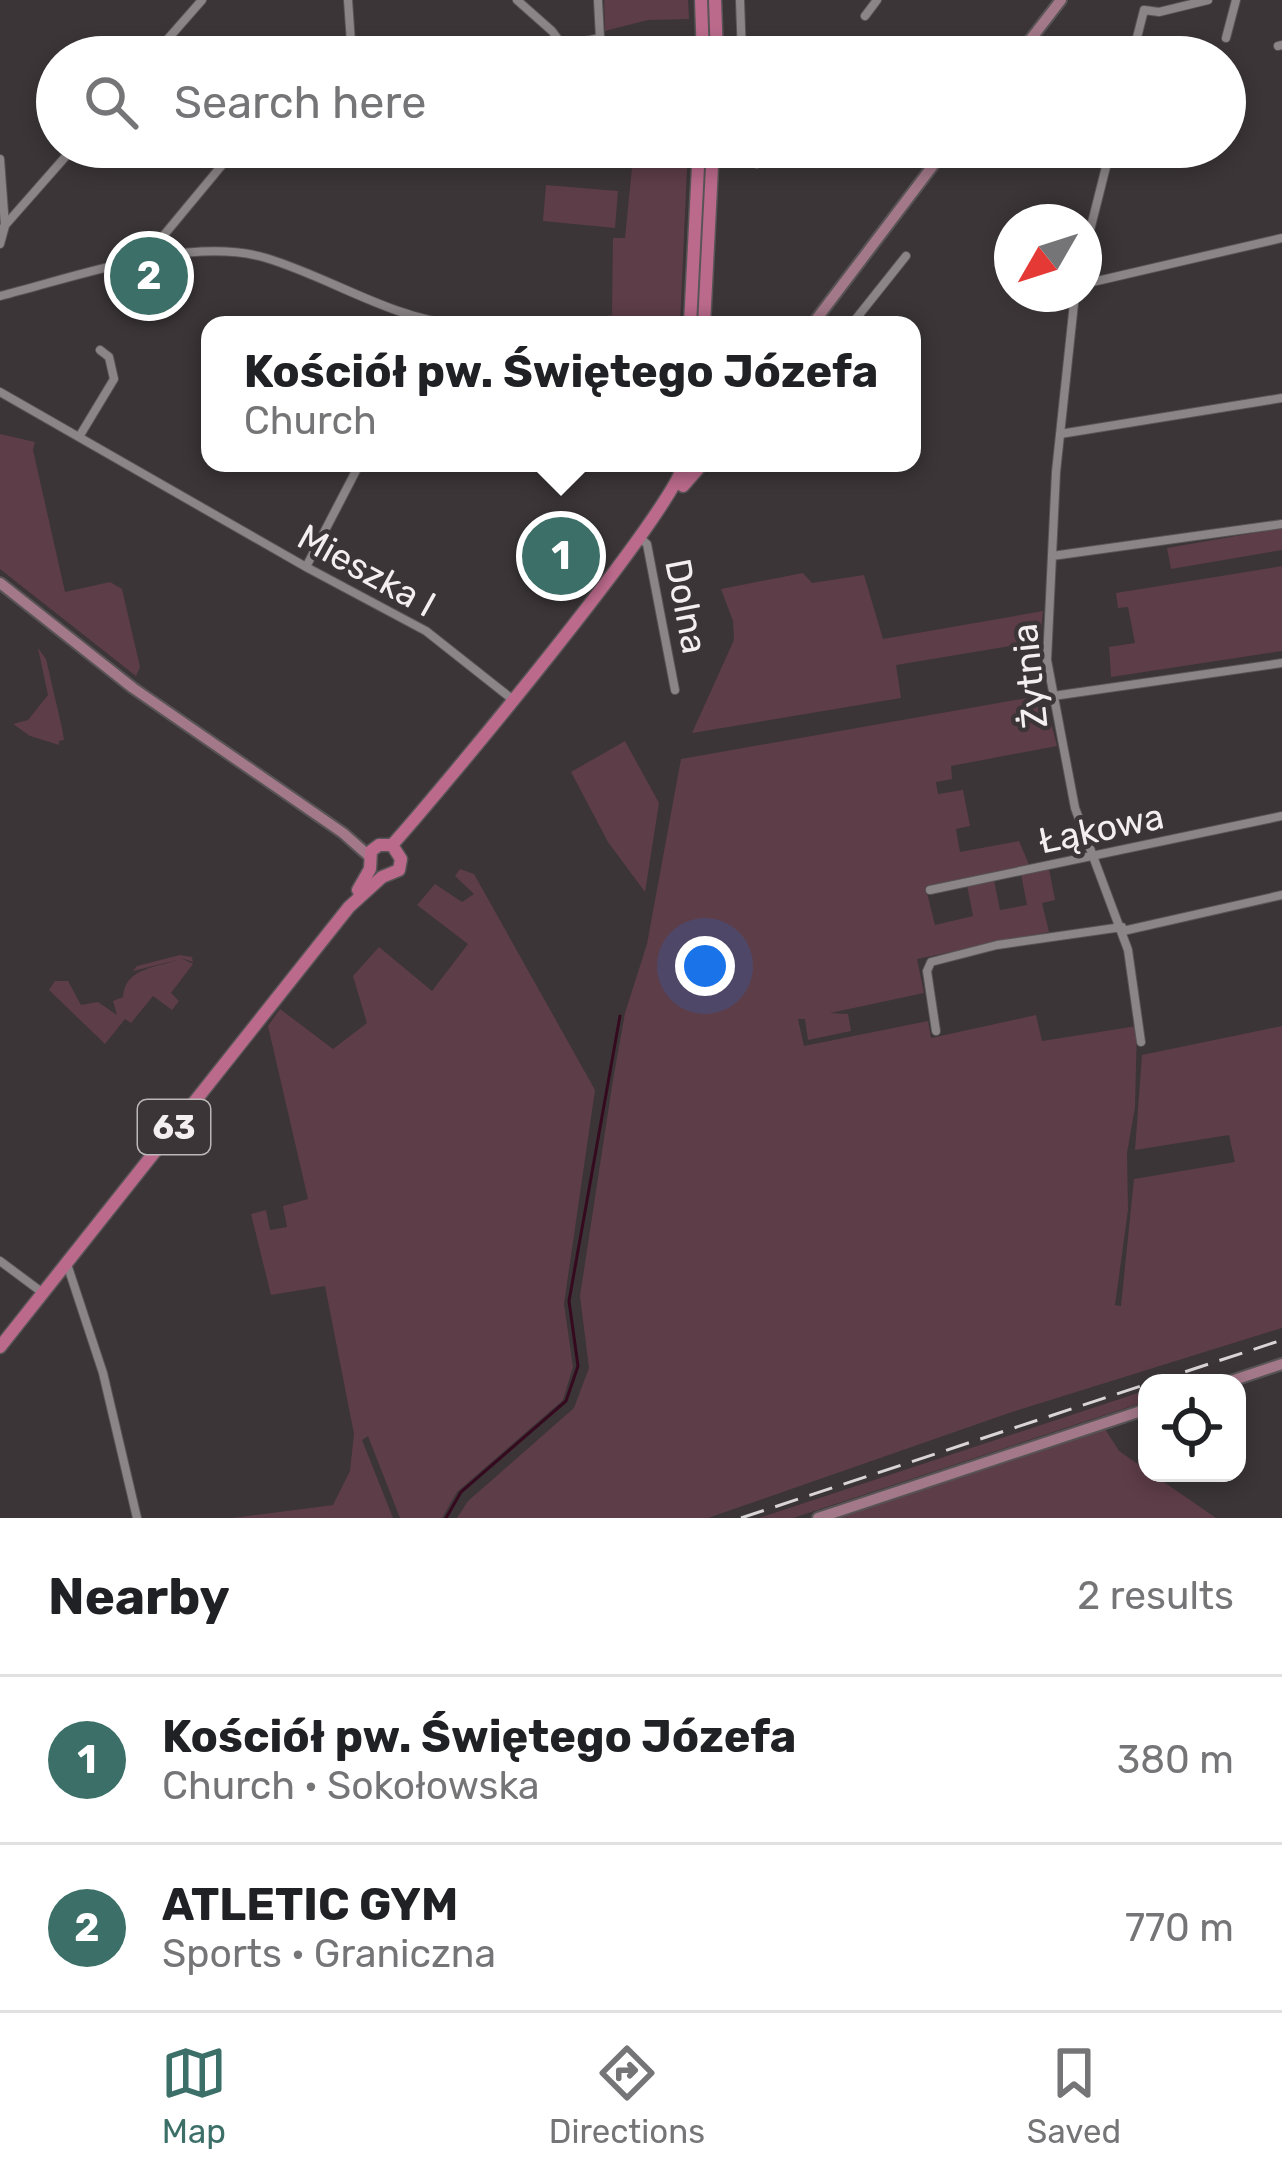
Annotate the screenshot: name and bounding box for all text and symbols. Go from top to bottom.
search box [36,36,1246,168]
icon: search [78,69,144,135]
text: Search here [174,76,426,129]
north arrow [994,204,1102,312]
pin: 2 [110,231,188,321]
popup [201,316,921,472]
text: Kościół pw. Świętego Józefa [244,345,878,398]
text: Church [244,398,377,444]
pin: 1 [522,511,600,601]
street label: Mieszka I [290,515,443,626]
street label: Dolna [656,555,717,657]
street label: Żytnia [1003,621,1056,730]
street label: Łąkowa [1035,794,1167,863]
your location [675,936,735,996]
road number: 63 [138,1100,210,1154]
map controls [1138,1374,1246,1482]
button: locate [1138,1374,1246,1482]
text: Nearby [48,1566,230,1627]
text: 2 results [1077,1573,1234,1619]
text: Kościół pw. Świętego Józefa [162,1710,796,1763]
text: 1 [77,1737,97,1783]
text: 380 m [1117,1737,1234,1783]
text: Church · Sokołowska [162,1763,540,1809]
text: ATLETIC GYM [162,1878,458,1931]
text: 2 [74,1905,100,1951]
text: 770 m [1125,1905,1234,1951]
text: Sports · Graniczna [162,1931,496,1977]
tab: Map [161,2040,227,2151]
tab: Directions [549,2040,705,2151]
tab: Saved [1027,2040,1121,2151]

